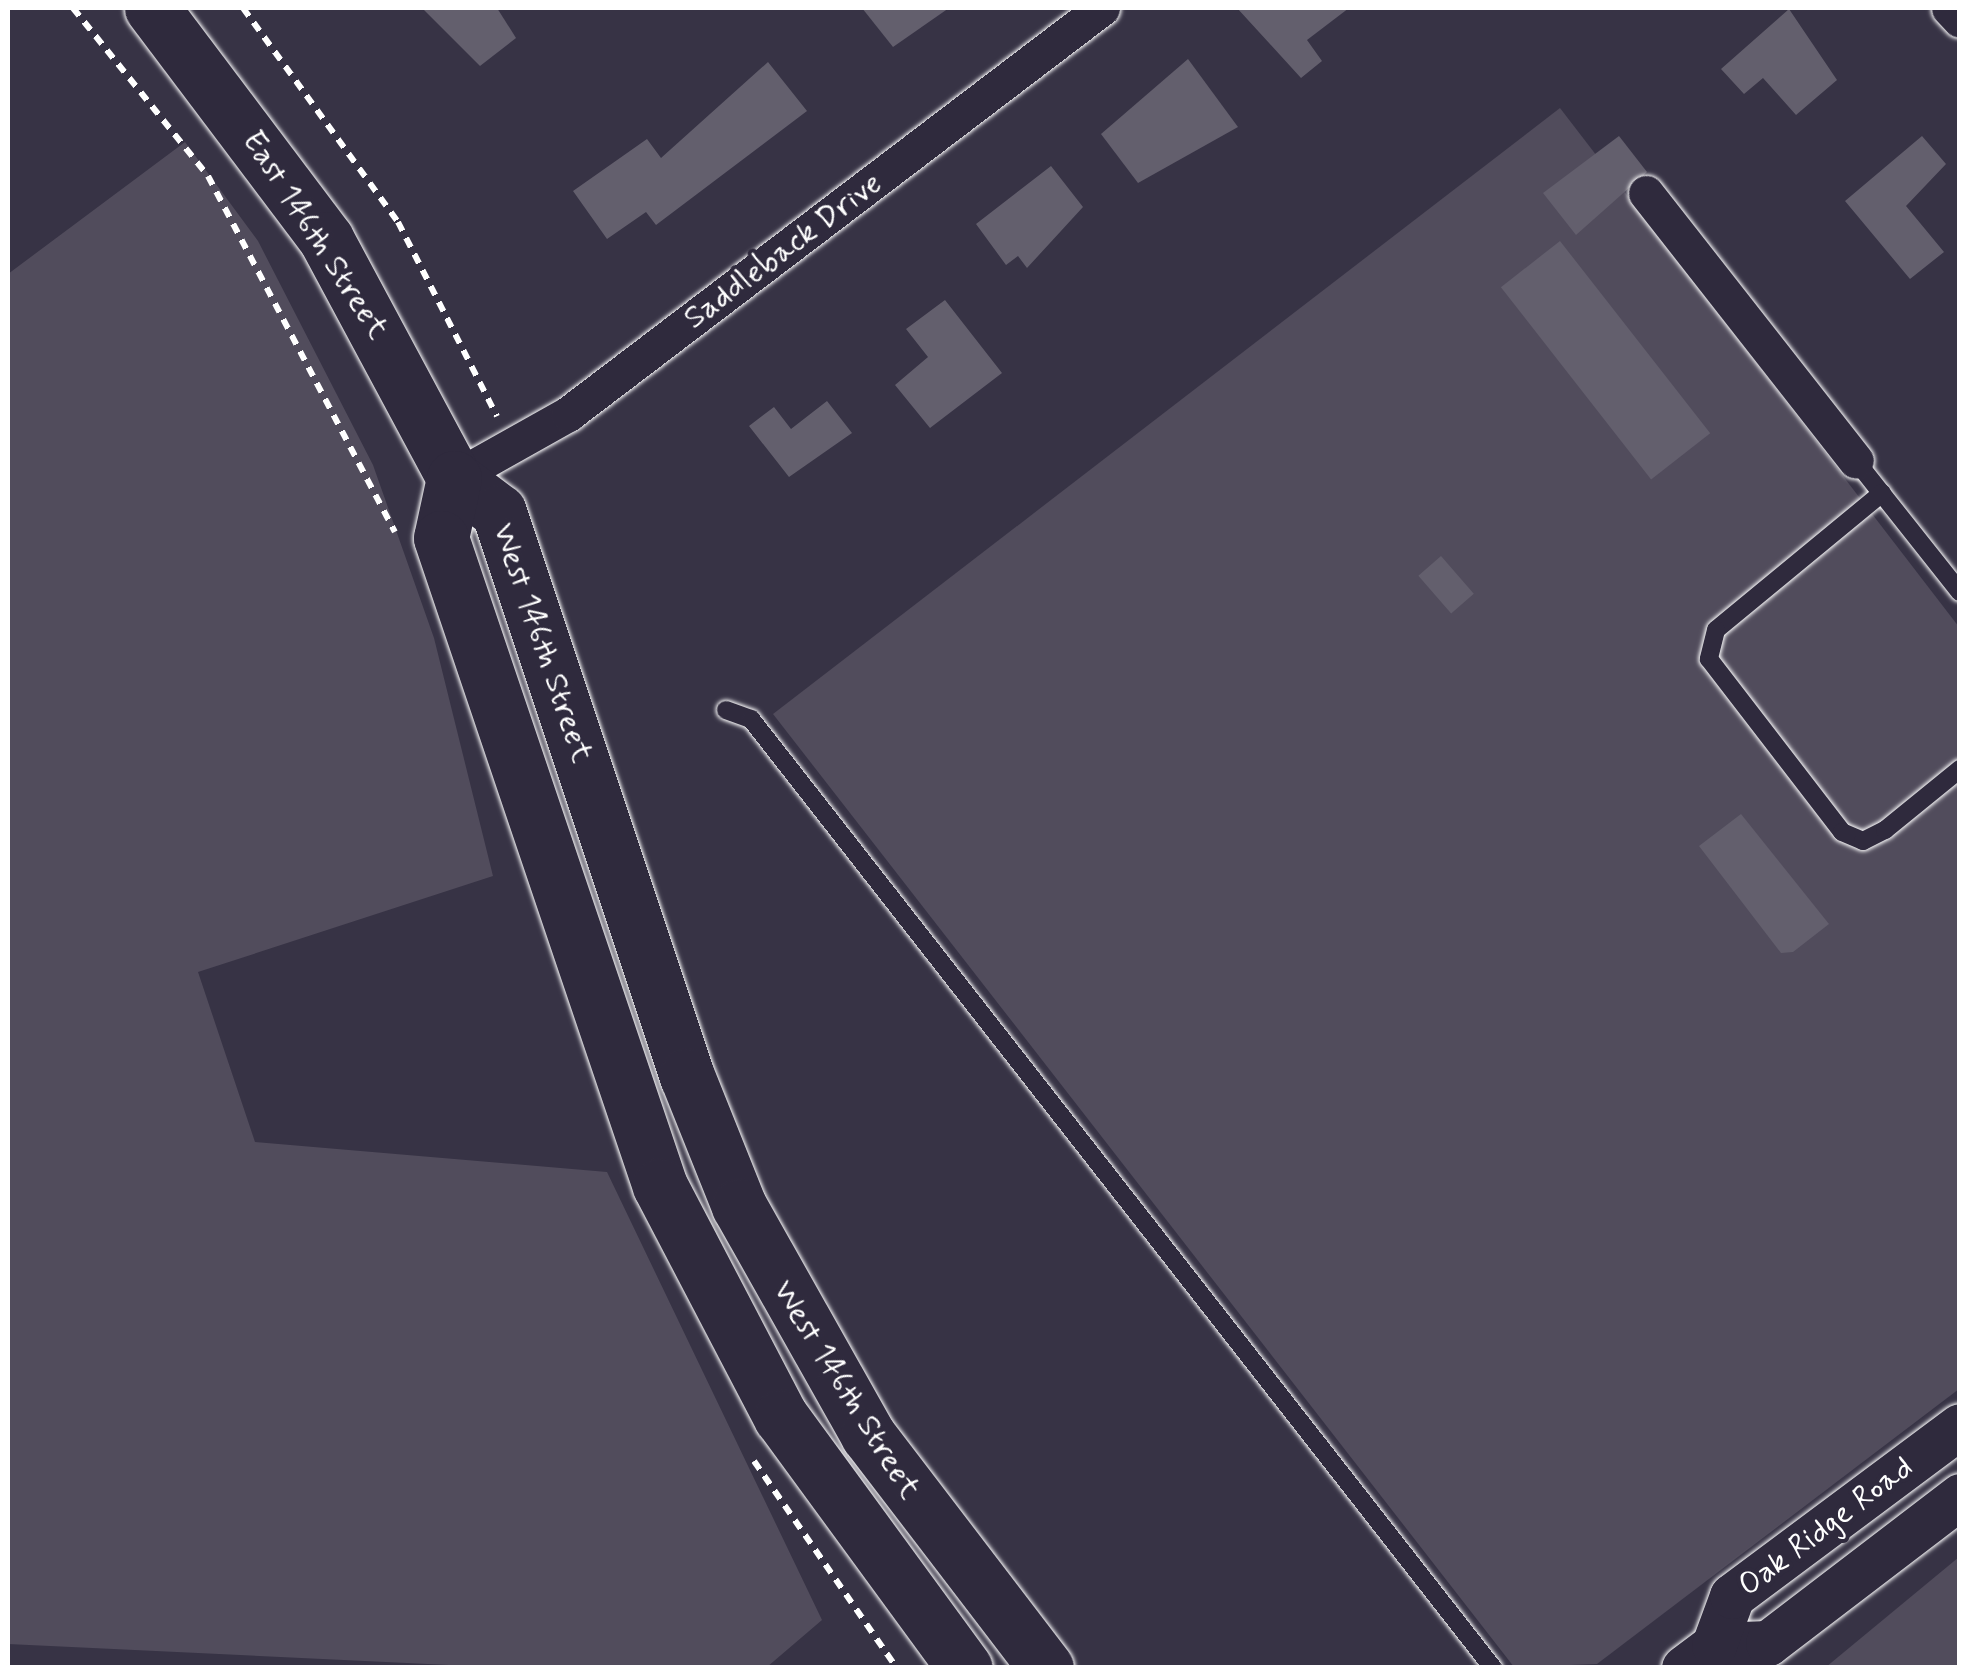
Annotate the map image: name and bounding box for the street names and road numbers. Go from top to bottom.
street label: East 146th Street [233,123,397,347]
street label: Saddleback Drive [677,165,889,337]
street label: West 146th Street [483,518,601,768]
street label: West 146th Street [763,1274,929,1506]
street label: Oak Ridge Road [1732,1449,1920,1605]

